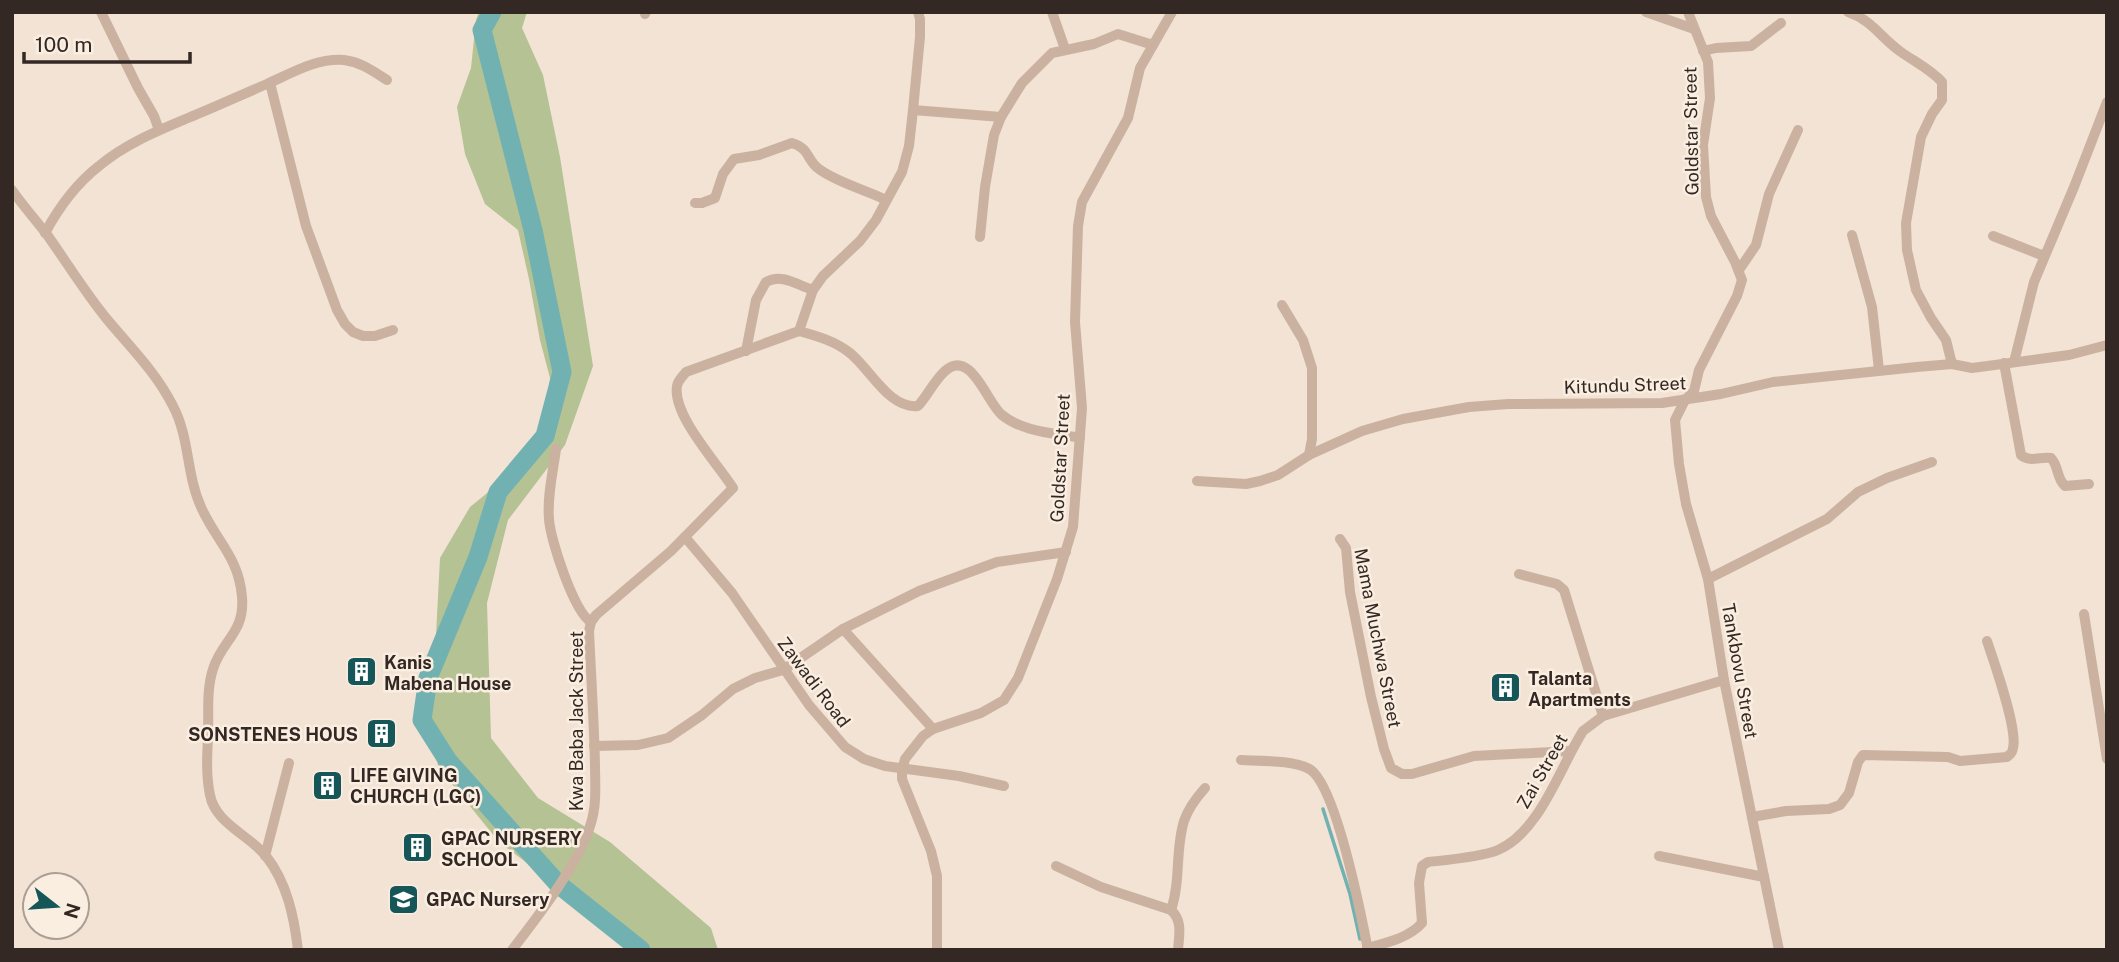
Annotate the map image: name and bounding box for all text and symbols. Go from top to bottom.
scale bar [24,21,191,65]
text: 100 m [35,32,92,57]
street label: Goldstar Street [1679,66,1703,196]
street label: Kitundu Street [1563,372,1687,398]
street label: Goldstar Street [1046,393,1074,523]
street label: Mama Muchwa Street [1350,546,1406,730]
street label: Tankbovu Street [1718,602,1762,740]
street label: Kwa Baba Jack Street [566,631,587,811]
street label: Zawadi Road [773,633,855,731]
place label: Kanis Mabena House [384,652,511,694]
building icon: Kanis Mabena House [344,655,378,689]
place label: Talanta Apartments [1528,668,1631,710]
building icon: Talanta Apartments [1488,671,1522,705]
building icon: SONSTENES HOUS [364,717,398,751]
place label: SONSTENES HOUS [188,724,358,745]
street label: Zai Street [1512,730,1572,812]
place label: LIFE GIVING CHURCH (LGC) [350,765,481,807]
building icon: LIFE GIVING CHURCH (LGC) [310,768,344,802]
place label: GPAC NURSERY SCHOOL [441,828,582,870]
building icon: GPAC NURSERY SCHOOL [401,831,435,865]
north arrow [21,871,91,941]
school or university icon: GPAC Nursery [386,882,420,916]
place label: GPAC Nursery [426,889,549,910]
text: N [60,901,85,921]

